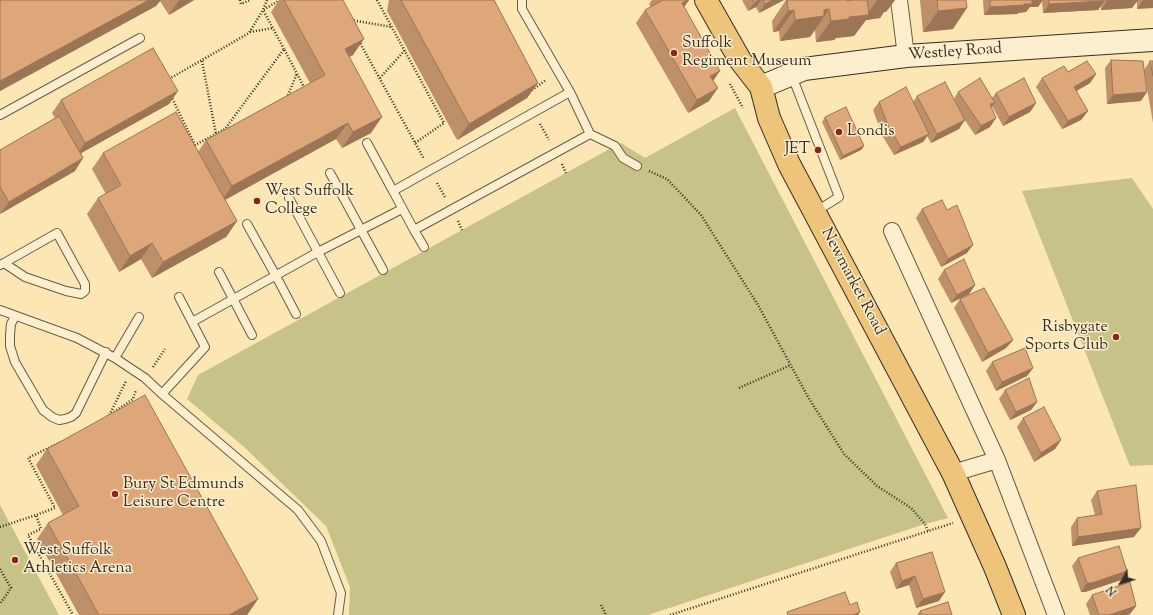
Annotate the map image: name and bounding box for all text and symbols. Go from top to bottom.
place label: Suffolk Regiment Museum [682,34,811,72]
street label: Westley Road [907,40,1003,66]
marker: Suffolk Regiment Museum [669,48,679,58]
place label: Londis [847,122,895,142]
marker: Londis [834,127,844,137]
place label: JET [784,140,810,160]
marker: JET [813,145,823,155]
place label: West Suffolk College [265,182,354,220]
marker: West Suffolk College [252,196,262,206]
street label: Newmarket Road [816,225,888,339]
place label: Risbygate Sports Club [1025,318,1108,356]
marker: Risbygate Sports Club [1111,332,1121,342]
place label: Bury St Edmunds Leisure Centre [123,475,244,513]
marker: Bury St Edmunds Leisure Centre [110,489,120,499]
place label: West Suffolk Athletics Arena [23,541,132,579]
marker: West Suffolk Athletics Arena [10,555,20,565]
north arrow [1101,563,1141,603]
text: N [1103,582,1121,599]

